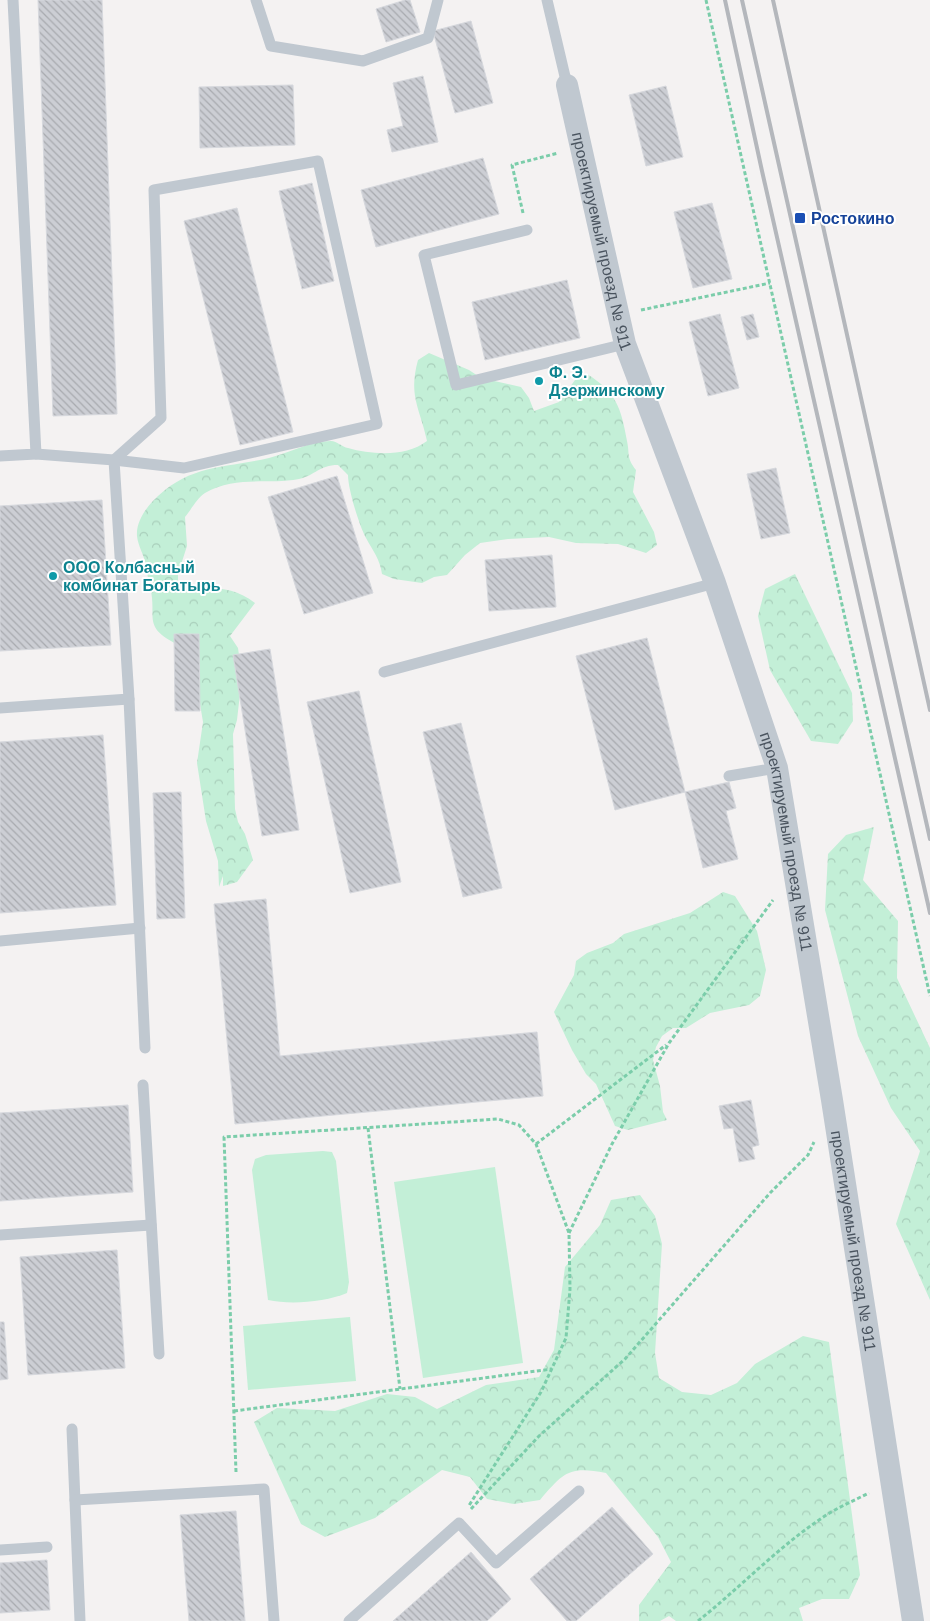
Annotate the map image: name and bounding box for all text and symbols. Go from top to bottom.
street label: проектируемый проезд № 911 [569,131,635,353]
place label: Ростокино [811,210,895,227]
marker: Ростокино [793,211,807,225]
place label: Ф. Э. Дзержинскому [549,364,665,399]
marker: Ф. Э. Дзержинскому [533,375,545,387]
place label: ООО Колбасный комбинат Богатырь [63,559,221,594]
marker: ООО Колбасный комбинат Богатырь [47,570,59,582]
street label: проектируемый проезд № 911 [757,730,815,953]
street label: проектируемый проезд № 911 [828,1129,879,1353]

